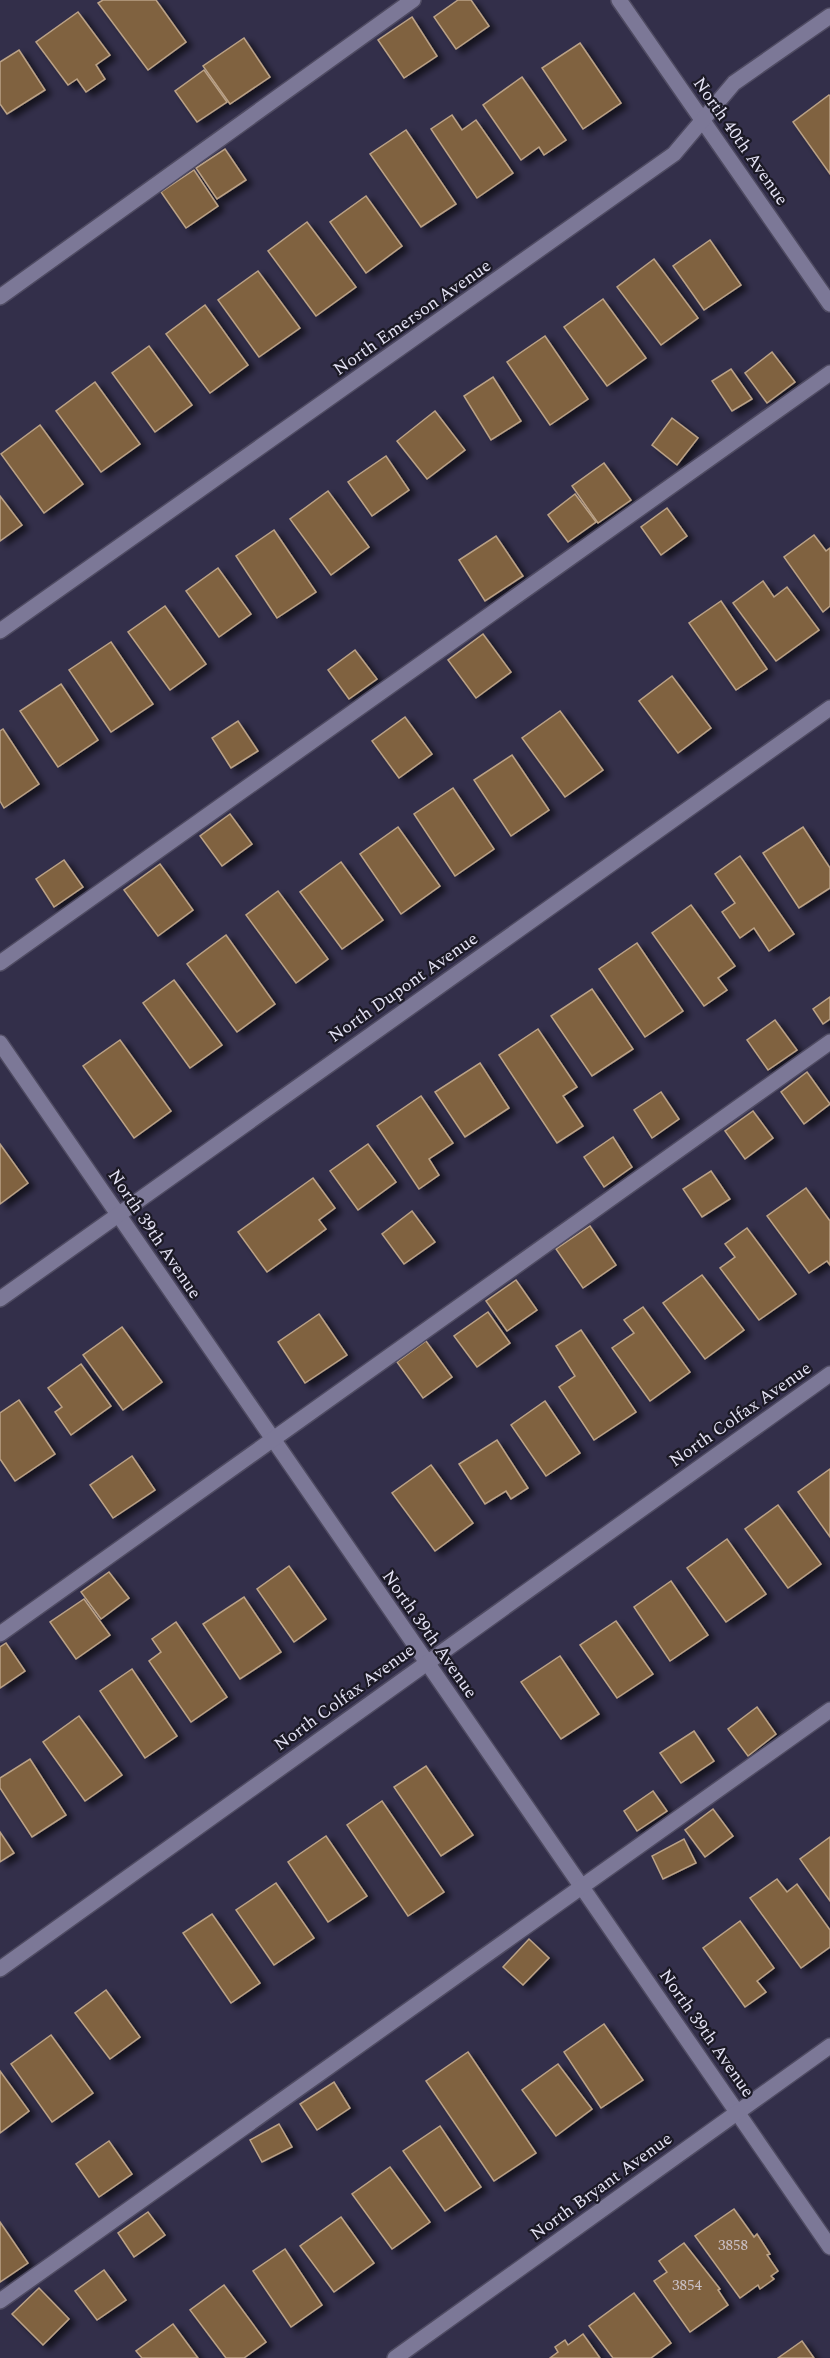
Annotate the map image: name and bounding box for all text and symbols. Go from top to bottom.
street label: North 40th Avenue [686,72,795,211]
street label: North Emerson Avenue [328,253,497,382]
street label: North Dupont Avenue [323,925,484,1049]
street label: North 39th Avenue [101,1164,208,1305]
street label: North Colfax Avenue [664,1355,817,1474]
street label: North 39th Avenue [375,1565,484,1704]
street label: North Colfax Avenue [268,1637,420,1758]
street label: North 39th Avenue [652,1964,761,2103]
street label: North Bryant Avenue [525,2126,678,2247]
house number: 3858 [718,2234,748,2257]
house number: 3854 [672,2274,702,2297]

